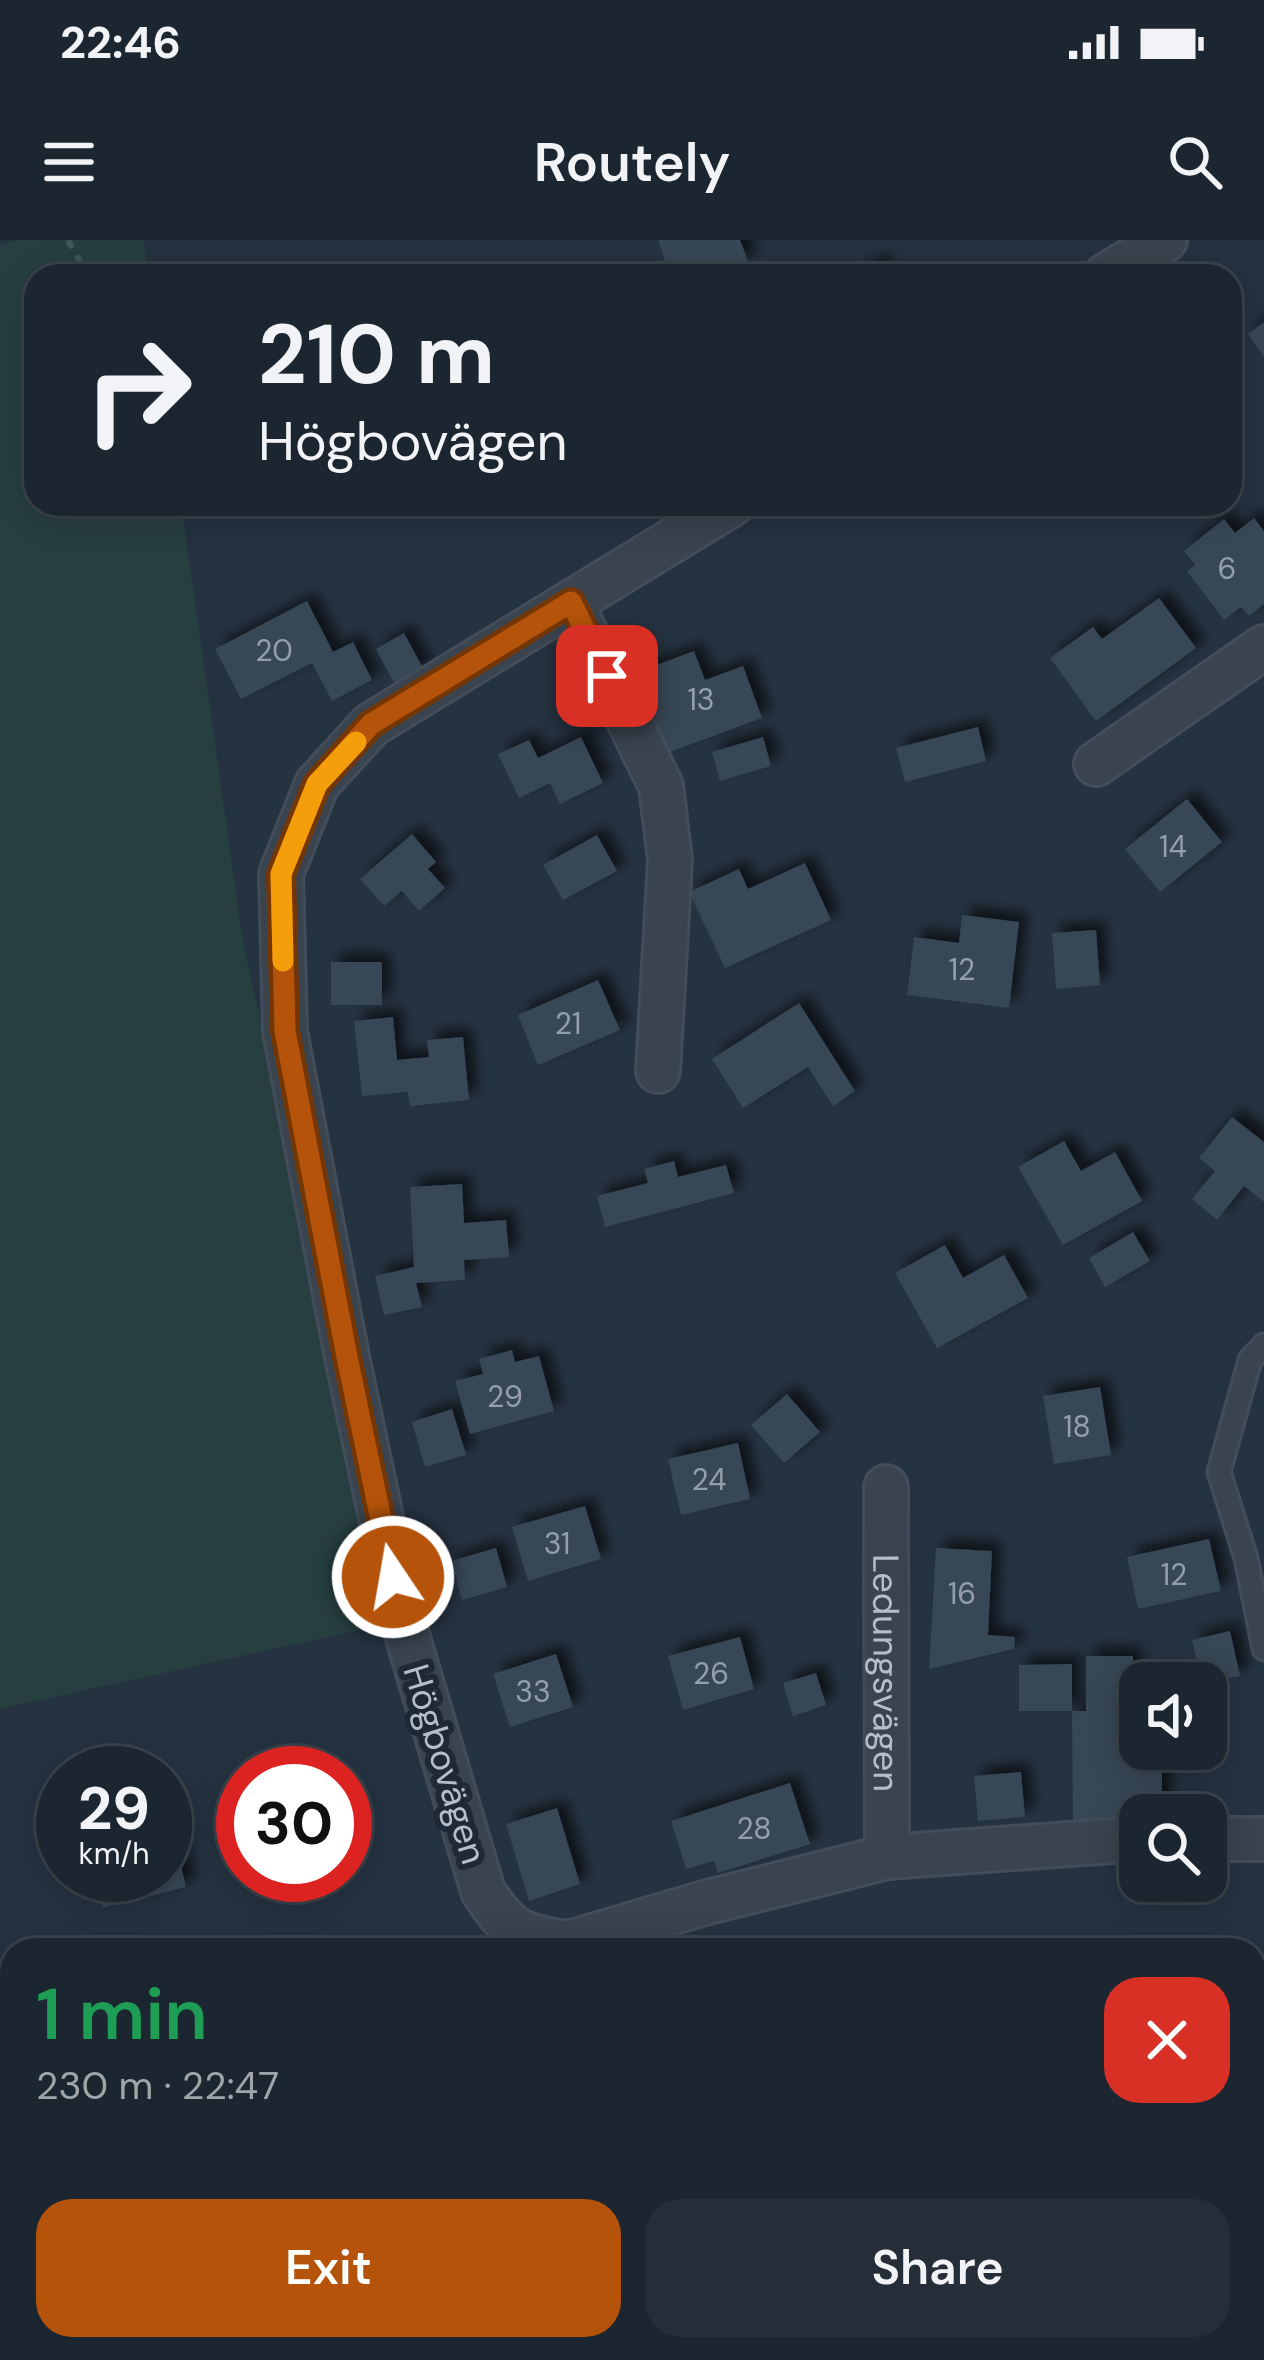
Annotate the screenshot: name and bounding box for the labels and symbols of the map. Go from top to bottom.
house number: 6 [1218,549,1236,588]
pin [556,625,658,727]
house number: 20 [255,631,293,670]
house number: 13 [687,680,715,719]
house number: 14 [1159,827,1187,866]
house number: 12 [949,950,975,989]
house number: 21 [555,1004,581,1043]
house number: 29 [487,1377,523,1416]
house number: 18 [1063,1407,1091,1446]
house number: 24 [692,1460,726,1499]
position arrow [330,1514,456,1640]
house number: 31 [544,1524,570,1563]
street label: Ledungsvägen [863,1554,910,1792]
house number: 12 [1161,1555,1187,1594]
house number: 16 [948,1574,976,1613]
house number: 26 [693,1654,729,1693]
street label: Högbovägen [392,1658,498,1870]
house number: 33 [515,1672,551,1711]
speed limit sign: 30 [216,1746,372,1902]
house number: 28 [736,1809,772,1848]

